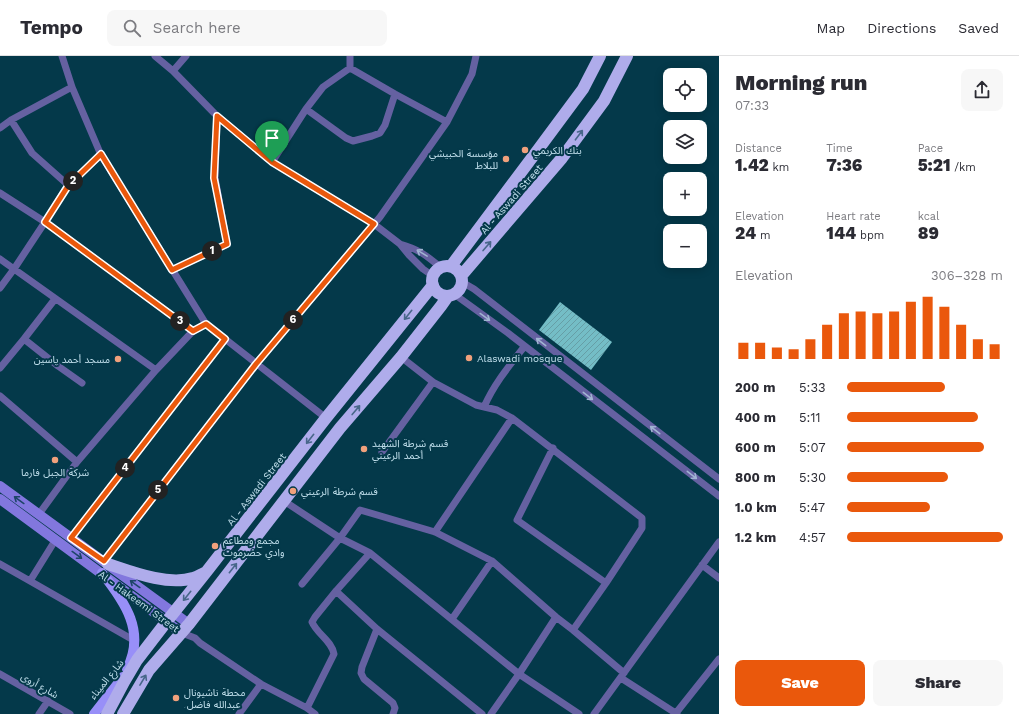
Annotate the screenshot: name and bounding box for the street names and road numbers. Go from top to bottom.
street label: Al - Aswadi Street [478,162,545,236]
street label: Al - Aswadi Street [225,450,289,528]
street label: Al - Hakeemi Street [96,568,182,635]
street label: شارع الميناء [87,657,127,703]
street label: شارع أروى [18,670,61,702]

